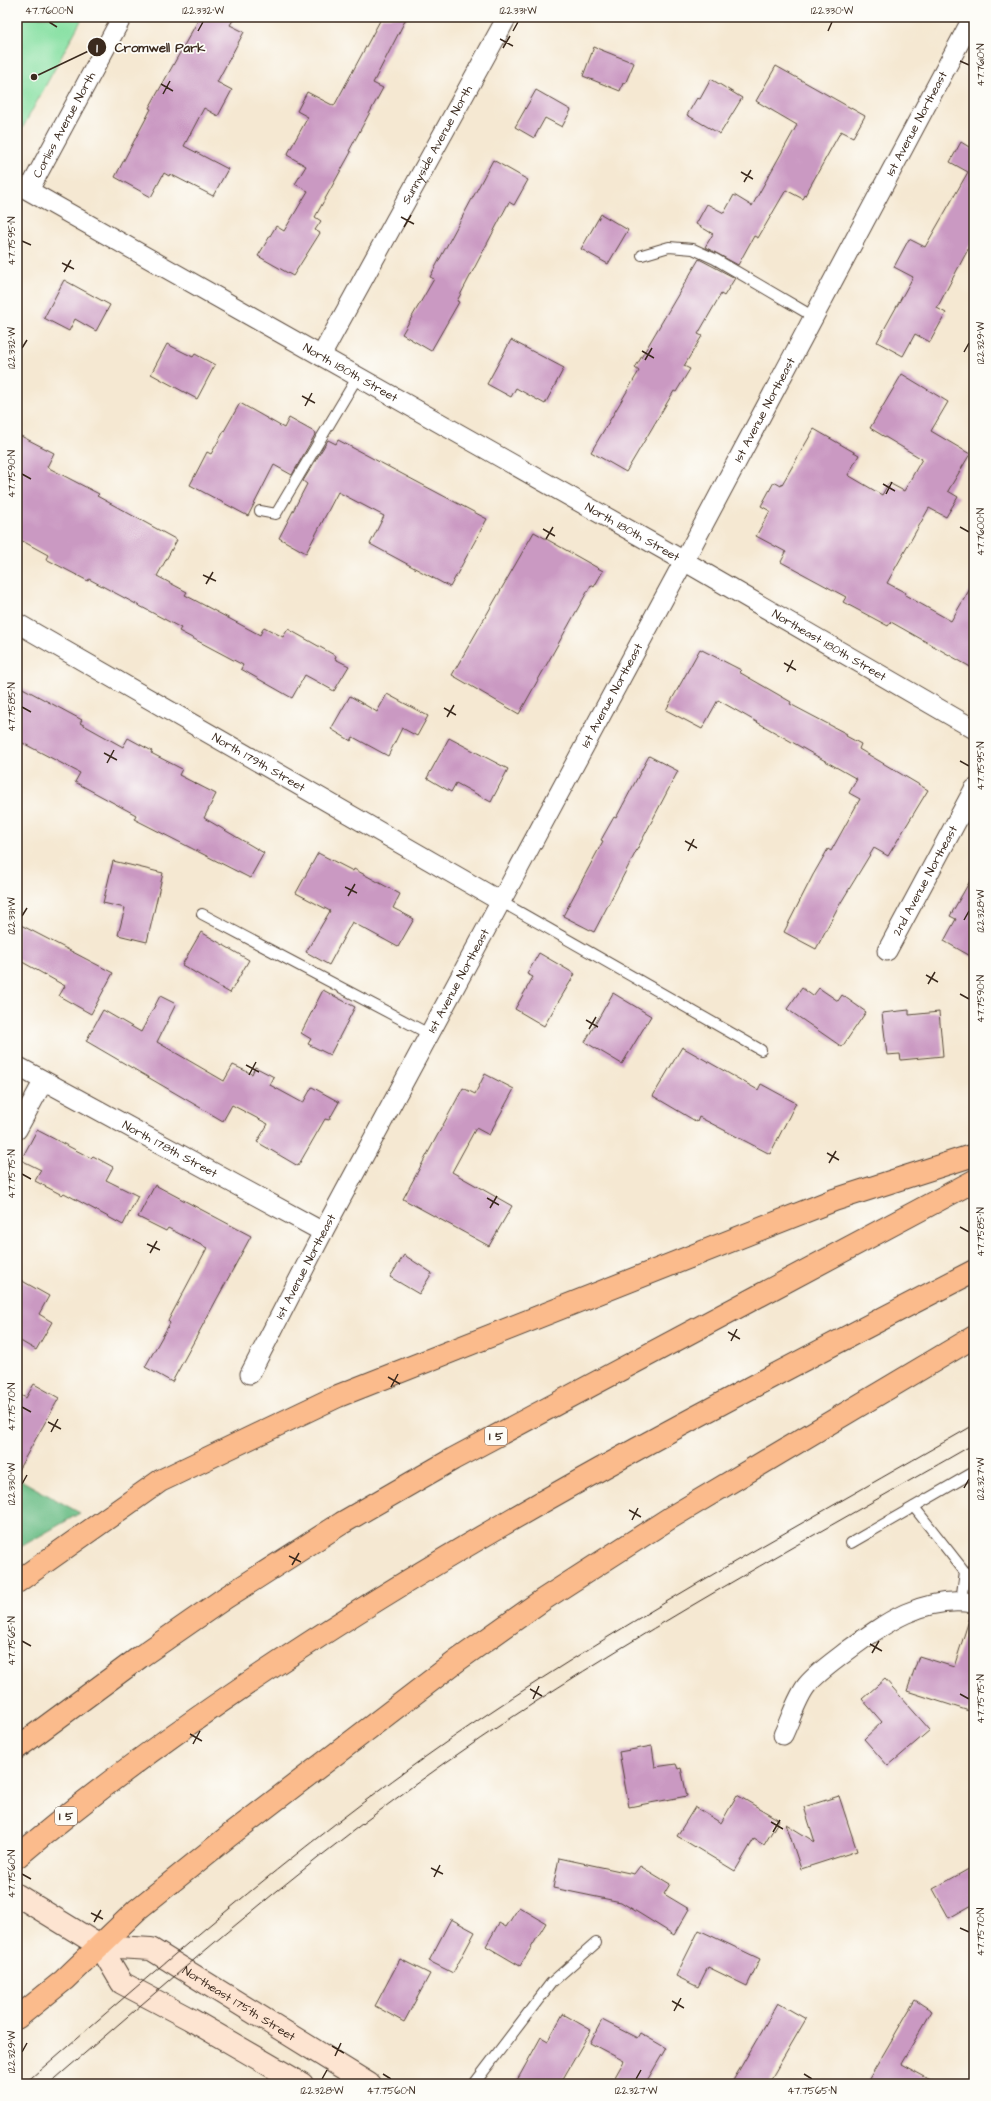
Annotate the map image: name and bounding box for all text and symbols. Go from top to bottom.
text: 47.7600°N [25,4,73,18]
text: 122.332°W [182,4,224,18]
text: 122.331°W [499,4,537,18]
text: 122.330°W [811,4,854,18]
callout: Cromwell Park [87,35,213,60]
text: Cromwell Park [115,39,206,57]
text: 1 [96,40,98,57]
text: 47.7610°N [974,44,988,86]
street label: 1st Avenue Northeast [882,68,952,179]
street label: Corliss Avenue North [29,69,100,181]
street label: Sunnyside Avenue North [398,82,477,207]
text: 47.7595°N [5,217,19,265]
text: 122.329°W [974,321,988,364]
text: 122.332°W [5,327,19,369]
street label: North 180th Street [300,339,401,406]
street label: 1st Avenue Northeast [730,354,800,465]
text: 47.7590°N [5,450,19,498]
street label: North 180th Street [582,499,683,566]
text: 47.7600°N [974,508,988,556]
street label: Northeast 180th Street [769,606,889,685]
street label: 1st Avenue Northeast [577,640,647,751]
text: 47.7585°N [5,682,19,732]
street label: North 179th Street [209,729,308,796]
text: 47.7595°N [974,742,988,790]
street label: 2nd Avenue Northeast [889,822,962,939]
text: 122.328°W [974,889,988,933]
text: 122.331°W [5,897,19,935]
street label: 1st Avenue Northeast [424,926,494,1036]
text: 47.7590°N [974,975,988,1023]
street label: North 178th Street [119,1117,220,1182]
text: 47.7575°N [5,1149,19,1199]
text: 47.7585°N [974,1207,988,1257]
street label: 1st Avenue Northeast [272,1211,340,1322]
text: 47.7570°N [5,1383,19,1431]
road number: I 5 [485,1427,507,1445]
text: 122.327°W [974,1457,988,1500]
text: 122.330°W [5,1462,19,1505]
text: 47.7565°N [5,1616,19,1666]
text: 47.7575°N [974,1674,988,1724]
road number: I 5 [55,1807,77,1825]
text: 47.7560°N [5,1850,19,1898]
text: 47.7570°N [974,1908,988,1956]
street label: Northeast 175th Street [179,1962,299,2045]
text: 122.329°W [5,2030,19,2073]
text: 122.328°W [300,2084,344,2098]
text: 47.7560°N [367,2084,415,2098]
text: 122.327°W [615,2084,658,2098]
text: 47.7565°N [787,2084,837,2098]

